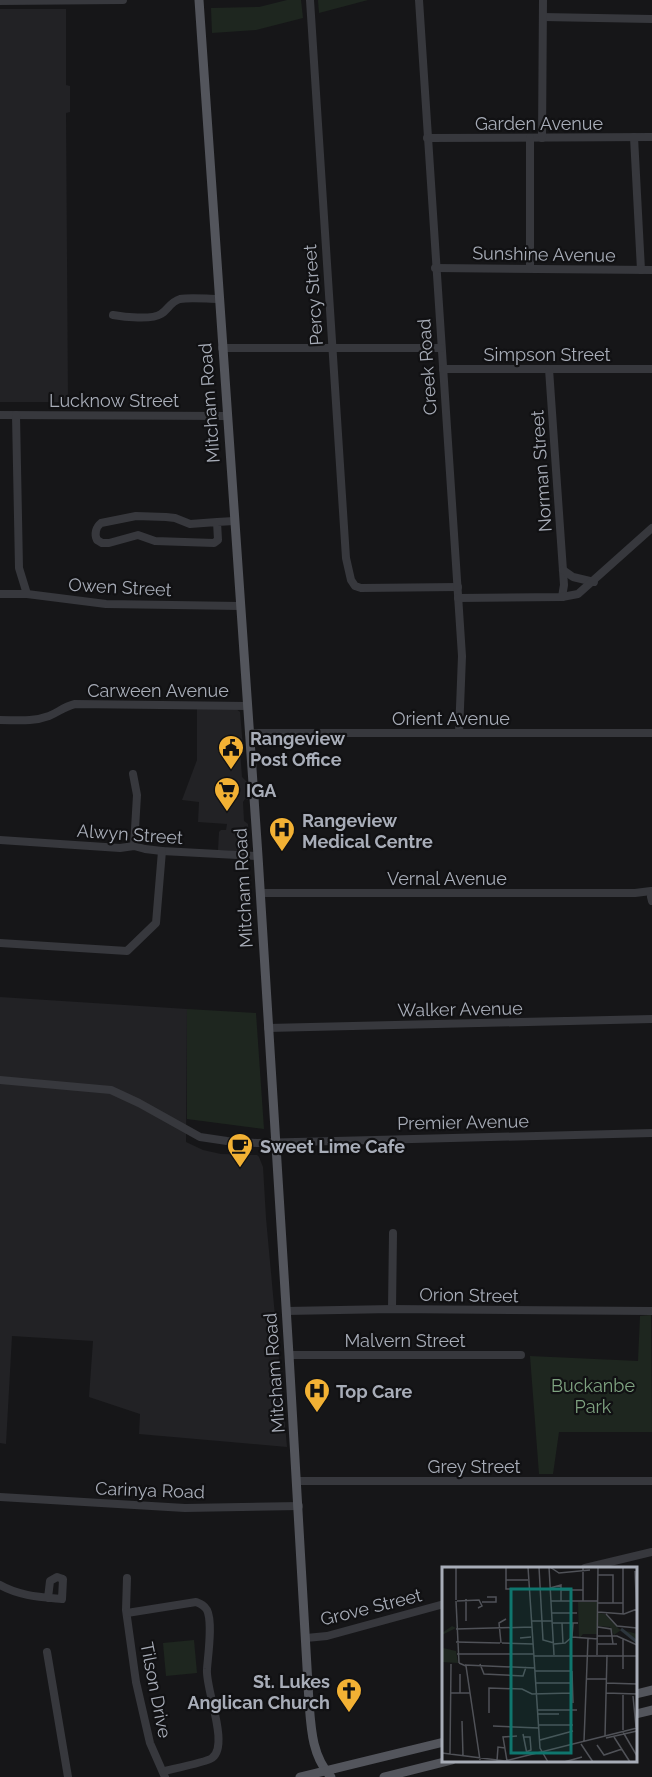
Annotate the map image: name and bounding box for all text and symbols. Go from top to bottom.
street label: Garden Avenue [475,113,604,134]
street label: Sunshine Avenue [472,242,616,266]
street label: Percy Street [299,244,327,346]
street label: Creek Road [413,318,441,416]
street label: Mitcham Road [194,342,224,464]
street label: Simpson Street [484,344,610,365]
street label: Lucknow Street [49,390,179,411]
street label: Norman Street [526,409,556,533]
street label: Owen Street [68,574,172,600]
street label: Carween Avenue [87,680,229,701]
street label: Orient Avenue [392,708,510,729]
place label: Rangeview Post Office [250,728,346,770]
public building icon: Rangeview Post Office [216,733,246,771]
supermarket icon: IGA [212,775,242,813]
place label: IGA [246,780,277,801]
place label: Rangeview Medical Centre [302,810,433,852]
hospital icon: Rangeview Medical Centre [267,815,297,853]
street label: Alwyn Street [76,820,184,848]
street label: Mitcham Road [229,827,257,949]
street label: Vernal Avenue [387,868,507,889]
street label: Walker Avenue [397,997,523,1021]
street label: Premier Avenue [397,1110,530,1134]
cafe icon: Sweet Lime Cafe [225,1131,255,1169]
place label: Sweet Lime Cafe [260,1136,405,1157]
street label: Orion Street [419,1284,519,1306]
street label: Mitcham Road [259,1312,289,1434]
street label: Malvern Street [344,1330,466,1351]
park label: Buckanbe Park [551,1375,635,1417]
hospital icon: Top Care [302,1376,332,1414]
place label: Top Care [336,1381,413,1402]
street label: Grey Street [428,1456,520,1477]
street label: Carinya Road [95,1478,205,1502]
inset map [442,1567,637,1762]
street label: Grove Street [318,1584,424,1630]
street label: Tilson Drive [136,1640,176,1740]
place label: St. Lukes Anglican Church [187,1671,330,1713]
church icon: St. Lukes Anglican Church [334,1676,364,1714]

